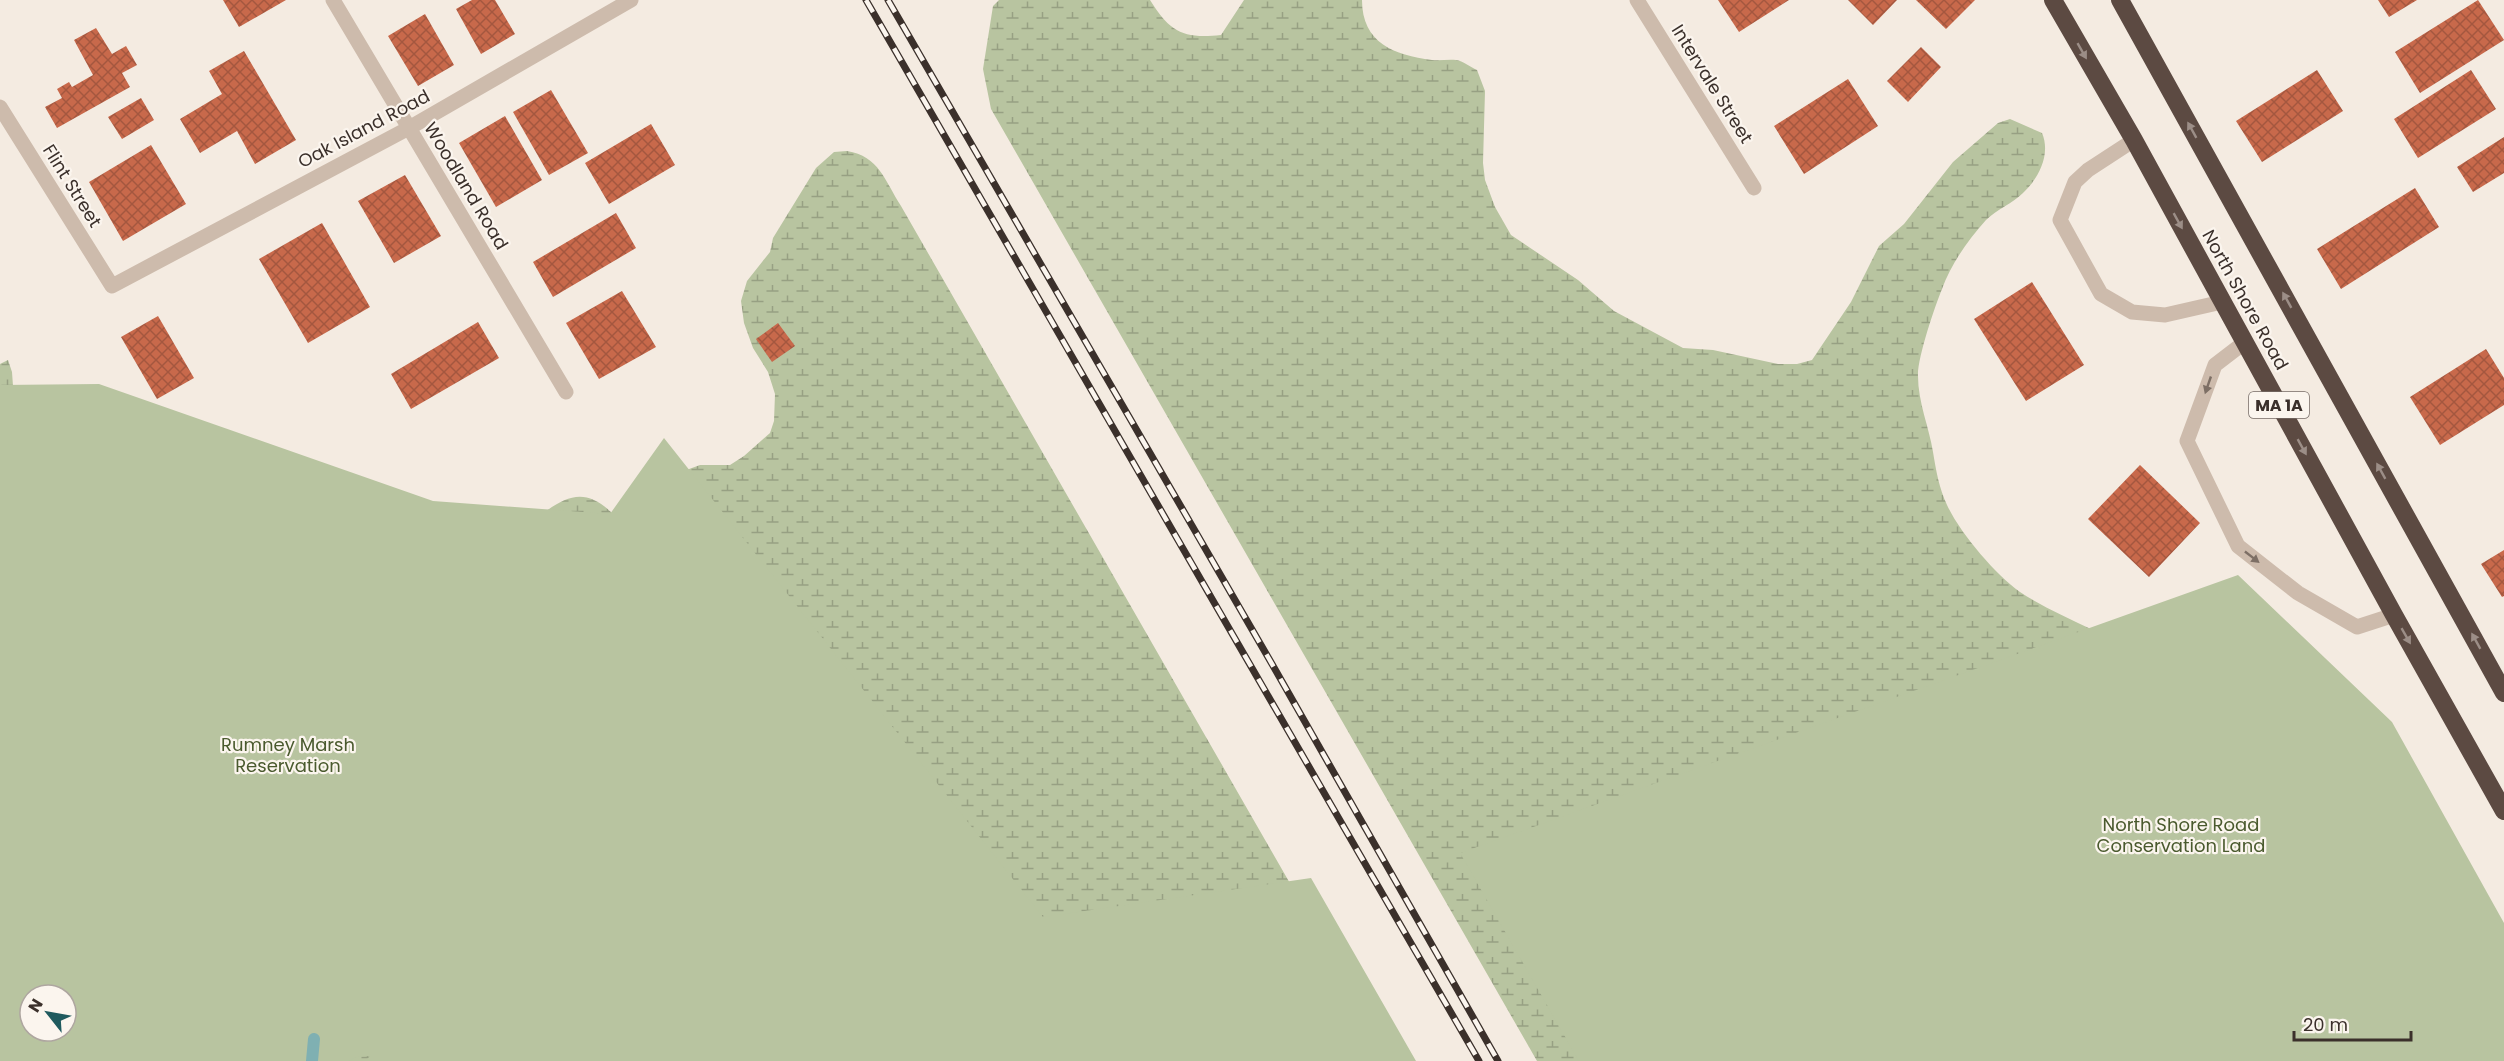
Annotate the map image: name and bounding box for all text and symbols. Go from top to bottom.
street label: Intervale Street [1666,20,1759,148]
one-way arrow [2077,43,2087,60]
street label: Oak Island Road [293,83,434,174]
street label: Woodland Road [418,117,514,254]
one-way arrow [2187,121,2197,138]
street label: Flint Street [37,139,108,232]
one-way arrow [2173,212,2183,229]
street label: North Shore Road [2196,225,2294,374]
one-way arrow [2282,291,2292,308]
one-way arrow [2203,376,2212,394]
road number: MA 1A [2249,392,2309,418]
one-way arrow [2297,439,2307,456]
one-way arrow [2377,462,2387,479]
one-way arrow [2244,551,2260,563]
one-way arrow [2400,628,2411,644]
one-way arrow [2471,632,2481,649]
park label: Rumney Marsh Reservation [221,732,355,778]
park label: North Shore Road Conservation Land [2097,812,2265,858]
north arrow [18,983,78,1043]
text: N [23,994,49,1017]
scale bar [2294,1004,2411,1042]
text: 20 m [2303,1012,2348,1037]

